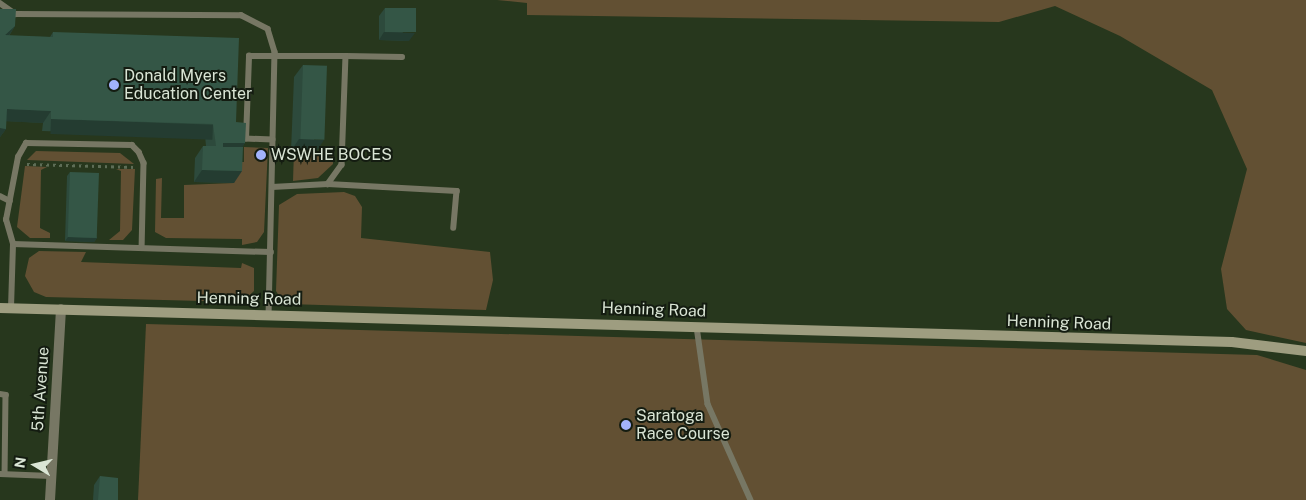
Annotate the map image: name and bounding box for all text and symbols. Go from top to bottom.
place label: Donald Myers Education Center [124,66,252,104]
marker: Donald Myers Education Center [108,79,120,91]
place label: WSWHE BOCES [271,145,392,165]
marker: WSWHE BOCES [255,149,267,161]
street label: Henning Road [196,288,302,310]
street label: Henning Road [601,299,707,321]
street label: Henning Road [1006,312,1112,334]
street label: 5th Avenue [28,346,54,432]
place label: Saratoga Race Course [636,406,730,444]
marker: Saratoga Race Course [620,419,632,431]
north arrow [10,440,60,490]
text: N [11,456,29,469]

